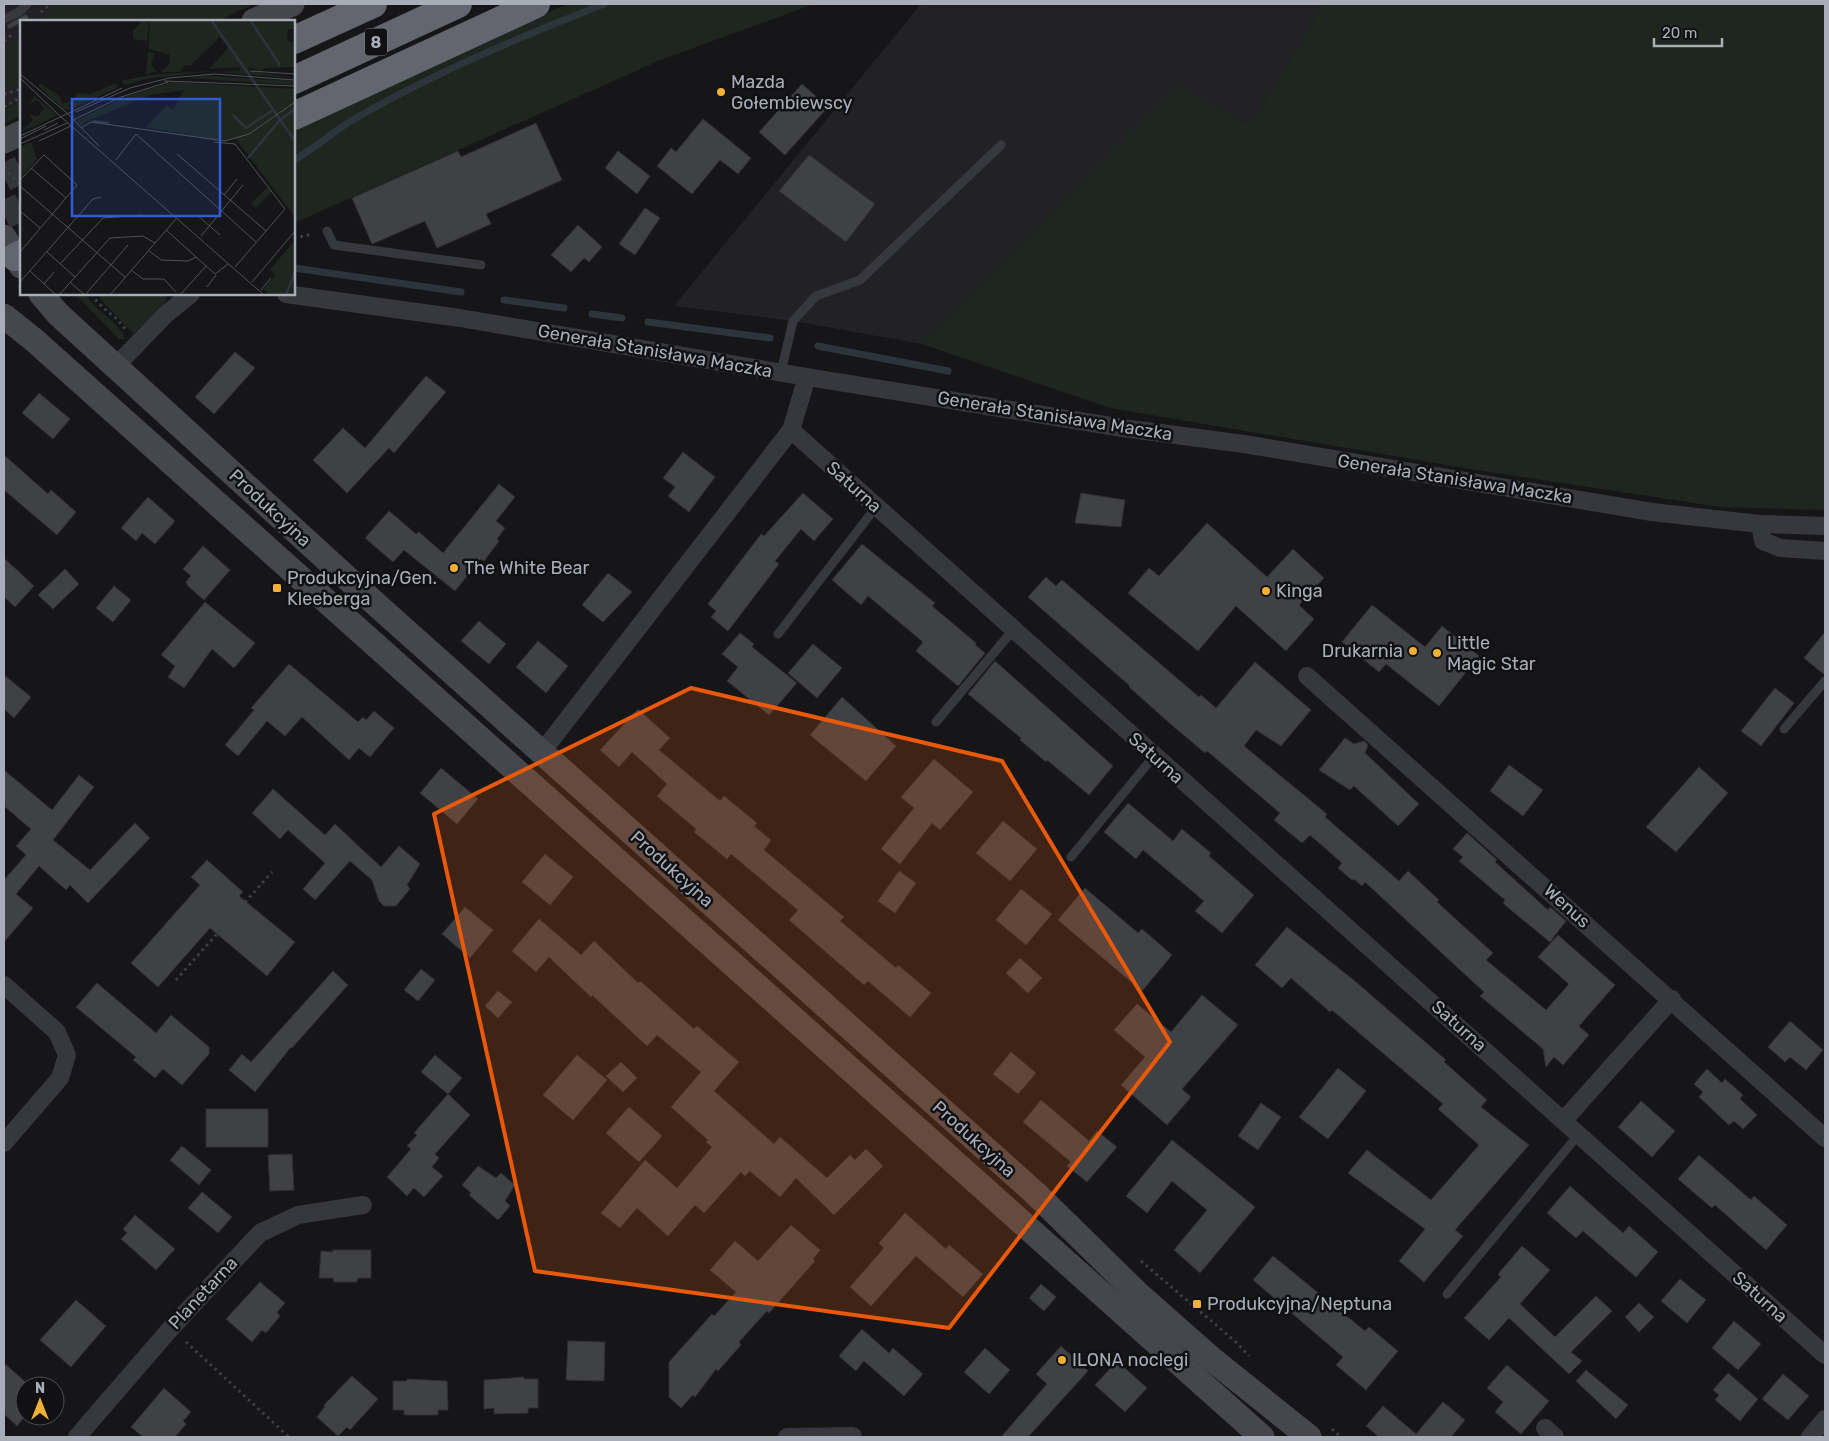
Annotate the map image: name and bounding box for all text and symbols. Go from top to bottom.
scale bar [1654,15,1722,47]
inset map [20,20,295,295]
text: 20 m [1662,24,1697,42]
road number: 8 [365,28,387,56]
place label: Mazda Gołembiewscy [731,71,853,114]
marker: Mazda Gołembiewscy [715,86,727,98]
street label: Generała Stanisława Maczka [536,320,774,382]
street label: Generała Stanisława Maczka [936,387,1174,445]
street label: Generała Stanisława Maczka [1336,450,1574,508]
street label: Saturna [822,457,886,517]
street label: Produkcyjna [224,465,316,551]
place label: The White Bear [464,557,590,579]
marker: The White Bear [448,562,460,574]
place label: Produkcyjna/Gen. Kleeberga [287,567,437,610]
place label: Kinga [1276,580,1323,602]
marker: Produkcyjna/Gen. Kleeberga [271,582,283,594]
marker: Kinga [1260,585,1272,597]
place label: Little Magic Star [1447,632,1536,675]
place label: Drukarnia [1322,640,1403,662]
marker: Drukarnia [1407,645,1419,657]
marker: Little Magic Star [1431,647,1443,659]
street label: Saturna [1124,728,1188,788]
street label: Produkcyjna [626,826,718,912]
street label: Wenus [1539,879,1595,933]
street label: Saturna [1427,996,1491,1056]
street label: Produkcyjna [928,1096,1020,1182]
street label: Planetarna [164,1252,242,1334]
street label: Saturna [1728,1267,1792,1327]
place label: Produkcyjna/Neptuna [1207,1293,1392,1315]
marker: Produkcyjna/Neptuna [1191,1298,1203,1310]
place label: ILONA noclegi [1072,1349,1188,1371]
marker: ILONA noclegi [1056,1354,1068,1366]
north arrow [15,1376,65,1426]
text: N [35,1380,45,1397]

